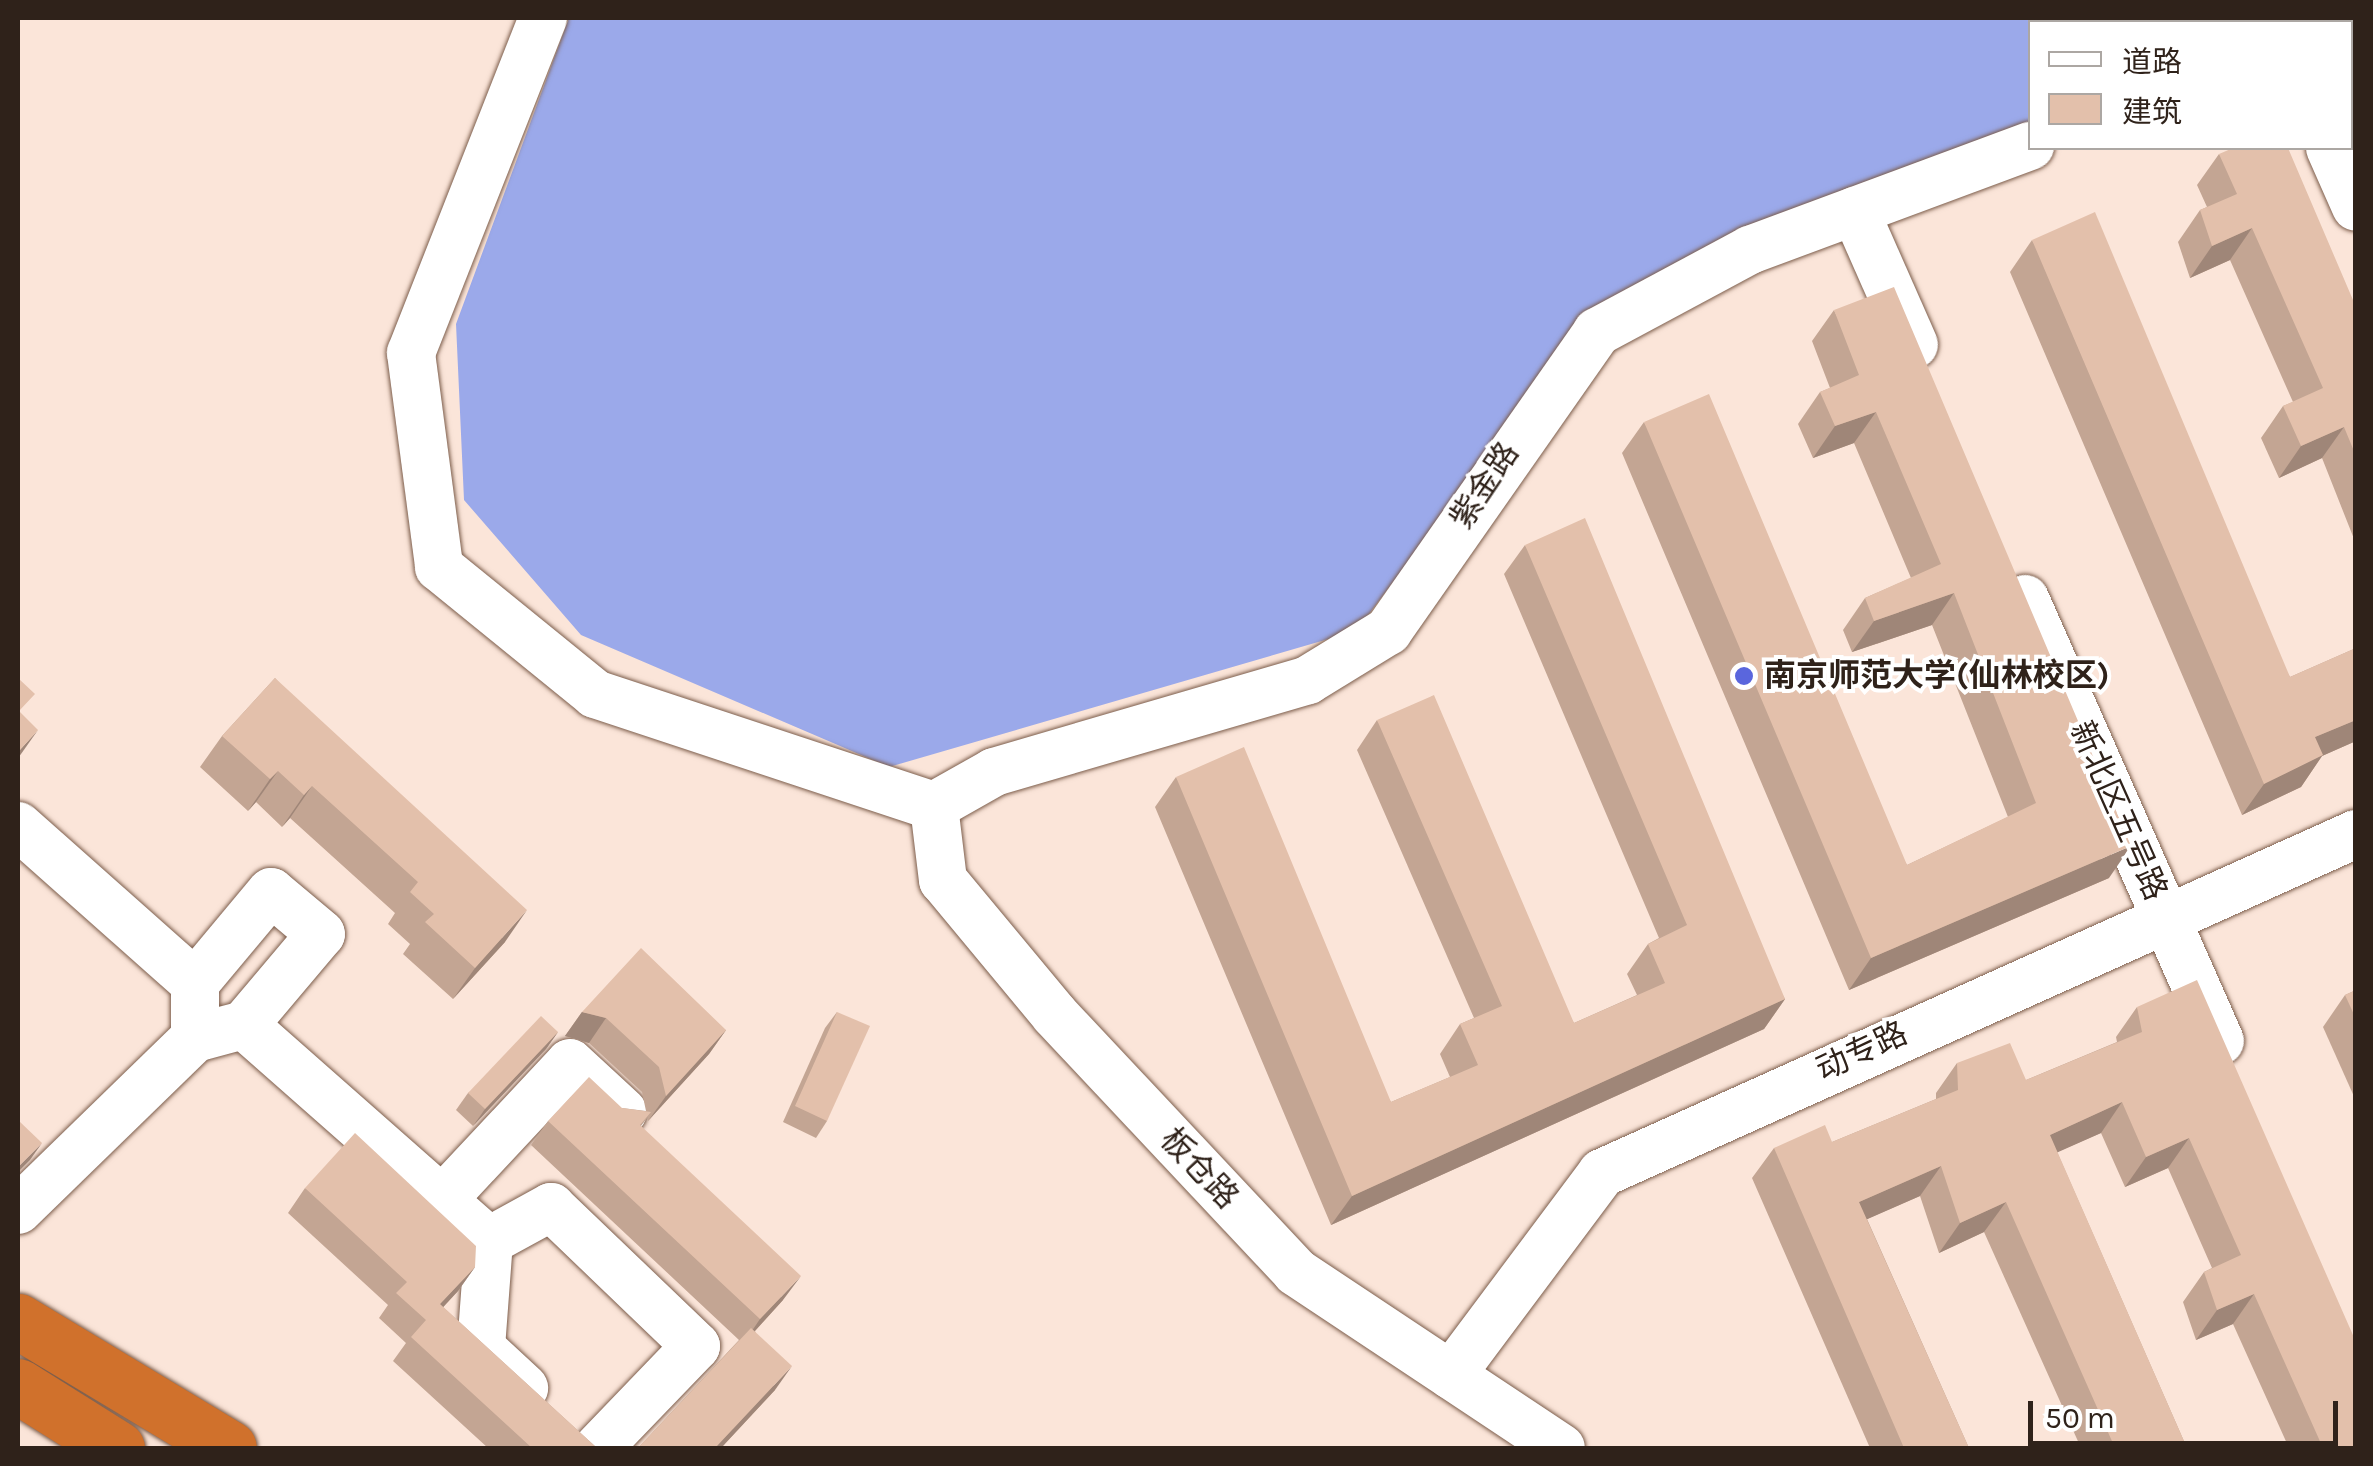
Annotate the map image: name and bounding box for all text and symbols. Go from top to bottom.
legend [2028,20,2353,150]
text: 道路 [2122,44,2182,80]
text: 建筑 [2122,94,2182,130]
street label: 紫金路 [1442,435,1528,537]
place label: 南京师范大学(仙林校区) [1764,657,2110,695]
marker: 南京师范大学(仙林校区) [1733,665,1755,687]
street label: 新北区五号路 [2061,715,2175,907]
street label: 动专路 [1810,1014,1914,1090]
street label: 板仓路 [1152,1121,1246,1217]
scale bar [2033,1381,2343,1443]
text: 50 m [2045,1400,2115,1436]

